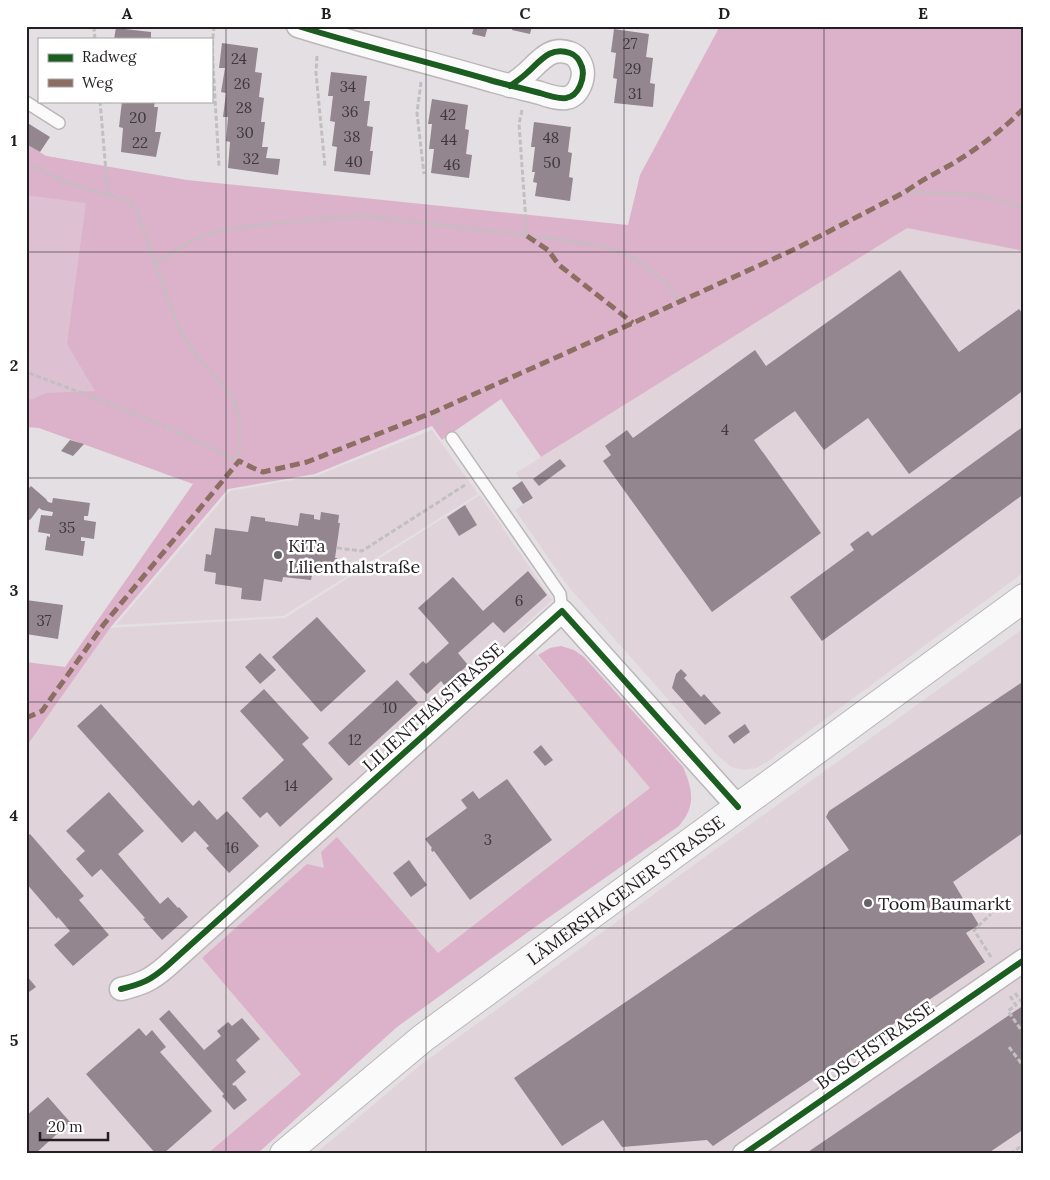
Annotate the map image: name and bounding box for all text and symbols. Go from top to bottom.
text: A [122,3,133,23]
text: B [321,3,332,23]
text: C [519,3,531,23]
text: D [718,3,730,23]
text: E [918,3,928,23]
house number: 27 [623,34,638,53]
legend [38,38,212,102]
text: Radweg [82,47,137,66]
house number: 24 [231,49,247,68]
house number: 29 [625,59,641,78]
text: Weg [82,73,113,92]
house number: 26 [234,74,250,93]
house number: 34 [340,77,356,96]
house number: 31 [628,84,642,103]
house number: 28 [236,98,252,117]
house number: 36 [341,102,359,121]
house number: 42 [440,105,456,124]
house number: 20 [129,108,147,127]
house number: 30 [236,123,254,142]
house number: 38 [344,127,360,146]
house number: 48 [543,128,559,147]
text: 1 [11,130,17,150]
house number: 44 [441,130,457,149]
house number: 22 [132,133,148,152]
house number: 32 [243,149,259,168]
house number: 40 [345,152,363,171]
house number: 50 [543,153,561,172]
house number: 46 [444,155,460,174]
text: 2 [10,355,18,375]
house number: 4 [721,420,729,439]
house number: 35 [59,518,75,537]
place label: KiTa Lilienthalstraße [288,534,420,578]
marker: KiTa Lilienthalstraße [272,549,284,561]
text: 3 [10,580,19,600]
house number: 6 [515,591,523,610]
house number: 37 [37,611,52,630]
street label: LILIENTHALSTRASSE [358,638,508,776]
house number: 10 [383,698,397,717]
house number: 12 [348,730,362,749]
house number: 14 [284,776,298,795]
text: 4 [10,805,19,825]
street label: LÄMERSHAGENER STRASSE [522,810,729,970]
house number: 3 [484,830,492,849]
house number: 16 [225,838,239,857]
place label: Toom Baumarkt [878,892,1011,915]
marker: Toom Baumarkt [862,897,874,909]
street label: BOSCHSTRASSE [811,996,939,1094]
text: 5 [10,1030,19,1050]
scale bar [40,1110,108,1142]
text: 20 m [48,1117,83,1136]

